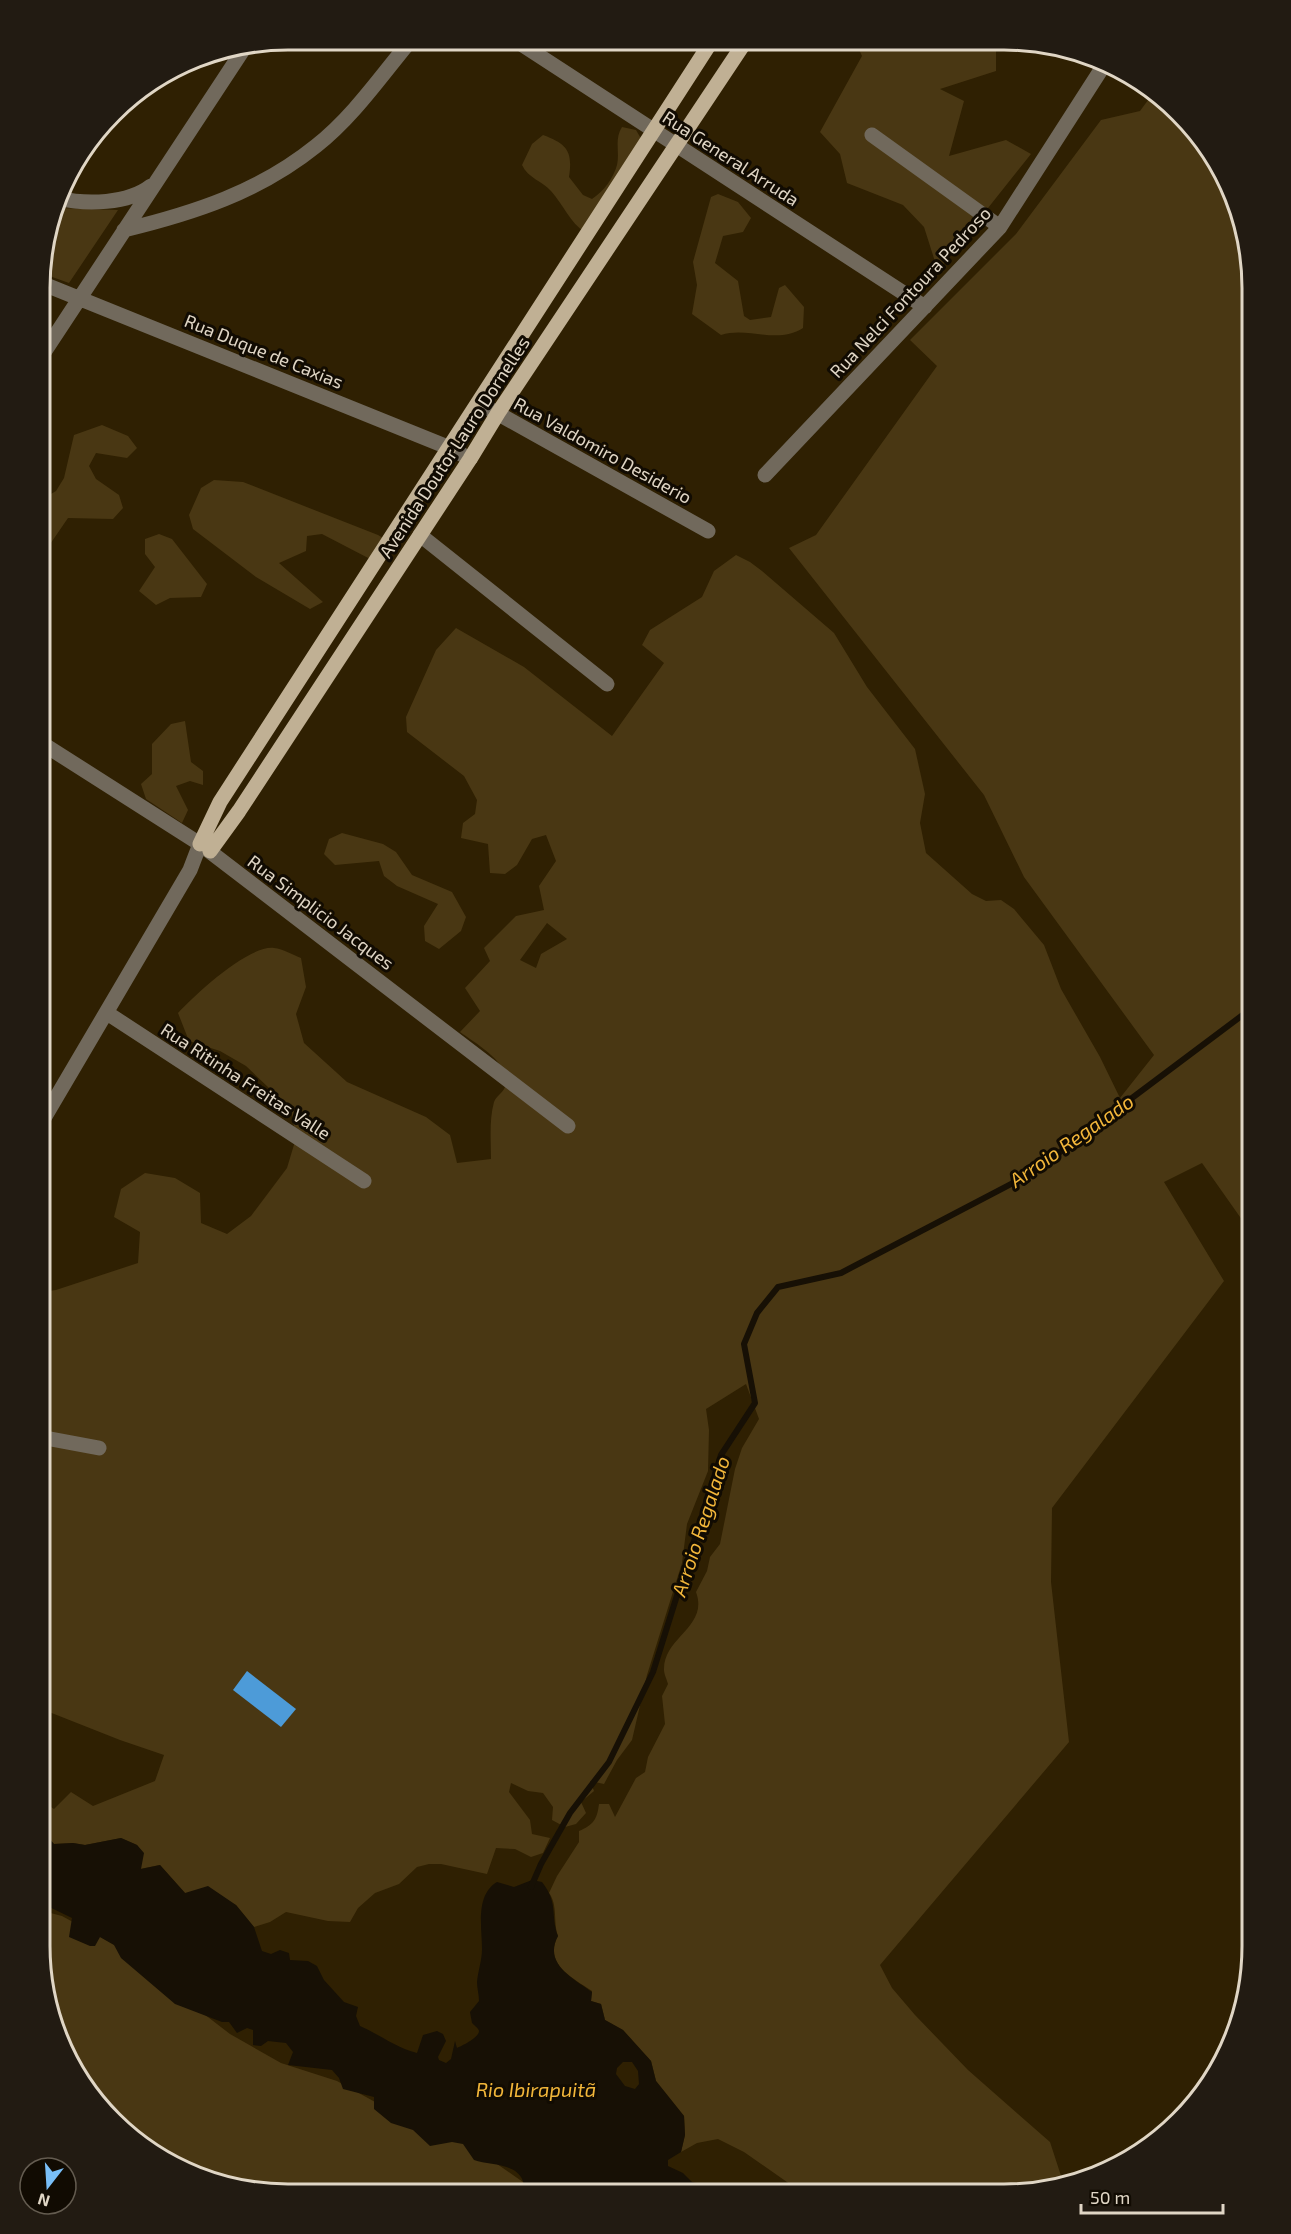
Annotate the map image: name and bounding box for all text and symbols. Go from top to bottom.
street label: Rua General Arruda [659,106,803,210]
street label: Rua Nelci Fontoura Pedroso [825,202,995,382]
street label: Rua Duque de Caxias [182,309,346,393]
street label: Avenida Doutor Lauro Dornelles [374,332,534,562]
street label: Rua Valdomiro Desiderio [510,392,696,508]
street label: Rua Simplicio Jacques [244,850,398,974]
street label: Rua Ritinha Freitas Valle [157,1018,335,1144]
water label: Arroio Regalado [1003,1088,1138,1192]
water label: Arroio Regalado [666,1453,734,1600]
water label: Rio Ibirapuitã [476,2077,596,2101]
north arrow [18,2156,78,2216]
scale bar [1081,2177,1224,2215]
text: 50 m [1090,2186,1130,2208]
text: N [35,2190,52,2212]

